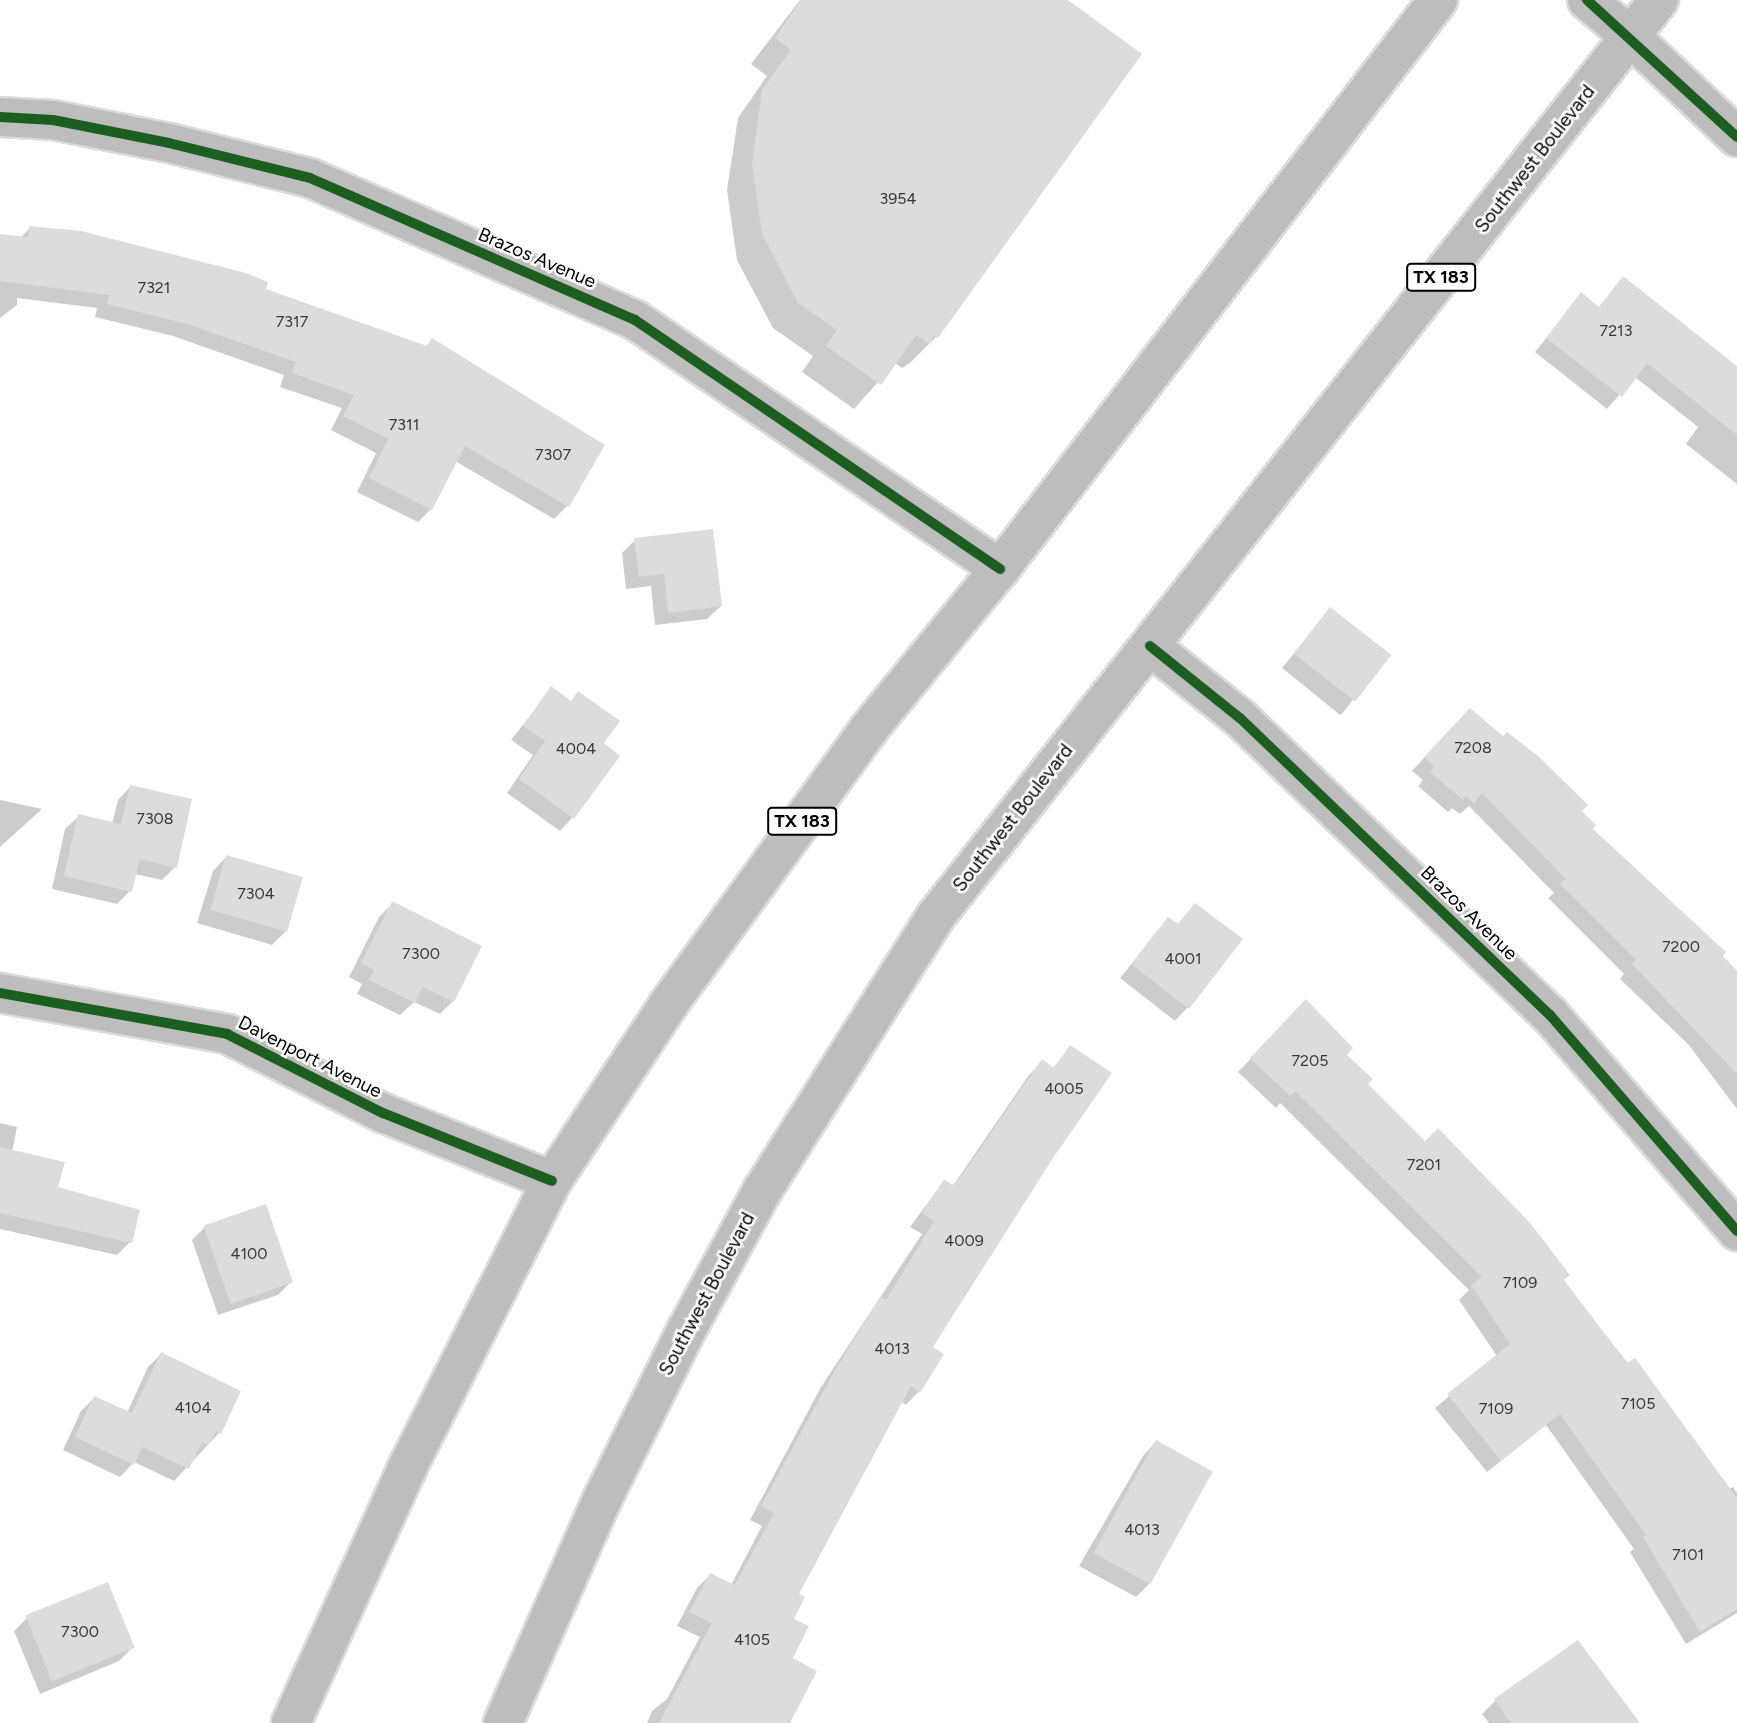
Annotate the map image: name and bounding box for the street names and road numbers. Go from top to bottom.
street label: Southwest Boulevard [1470,81,1600,237]
street label: Brazos Avenue [475,223,599,293]
road number: TX 183 [1406,262,1476,292]
street label: Southwest Boulevard [948,740,1078,896]
road number: TX 183 [767,806,837,836]
street label: Brazos Avenue [1416,861,1522,965]
street label: Davenport Avenue [234,1011,386,1103]
street label: Southwest Boulevard [654,1209,760,1379]

